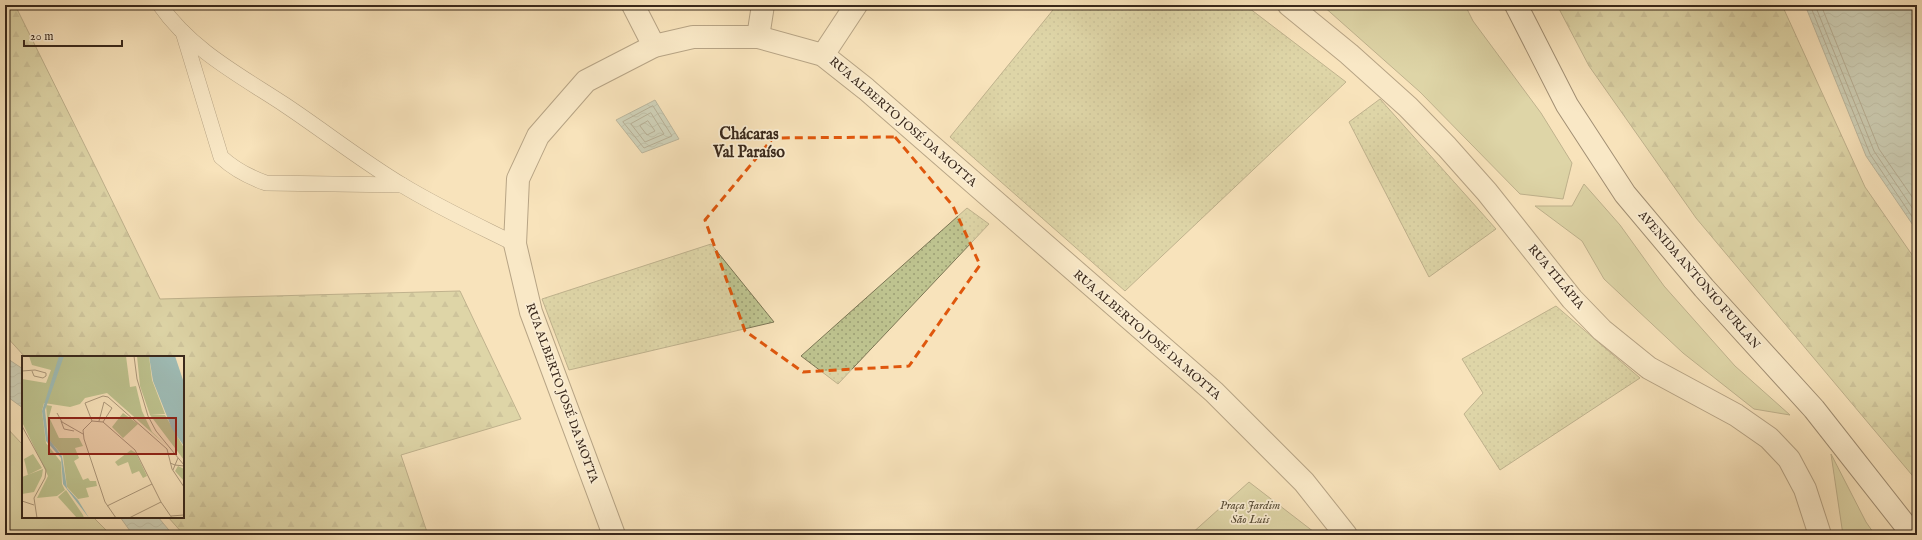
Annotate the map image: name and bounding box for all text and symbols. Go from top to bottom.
scale bar [24,22,122,48]
text: 20 m [30,29,53,44]
street label: RUA ALBERTO JOSÉ DA MOTTA [826,53,981,192]
district label: Chácaras Val Paraíso [712,125,785,163]
street label: AVENIDA ANTONIO FURLAN [1634,207,1764,353]
street label: RUA TILÁPIA [1525,241,1589,313]
street label: RUA ALBERTO JOSÉ DA MOTTA [1070,266,1225,405]
street label: RUA ALBERTO JOSÉ DA MOTTA [521,301,603,486]
inset map [22,356,184,518]
park label: Praça Jardim São Luis [1220,498,1280,527]

